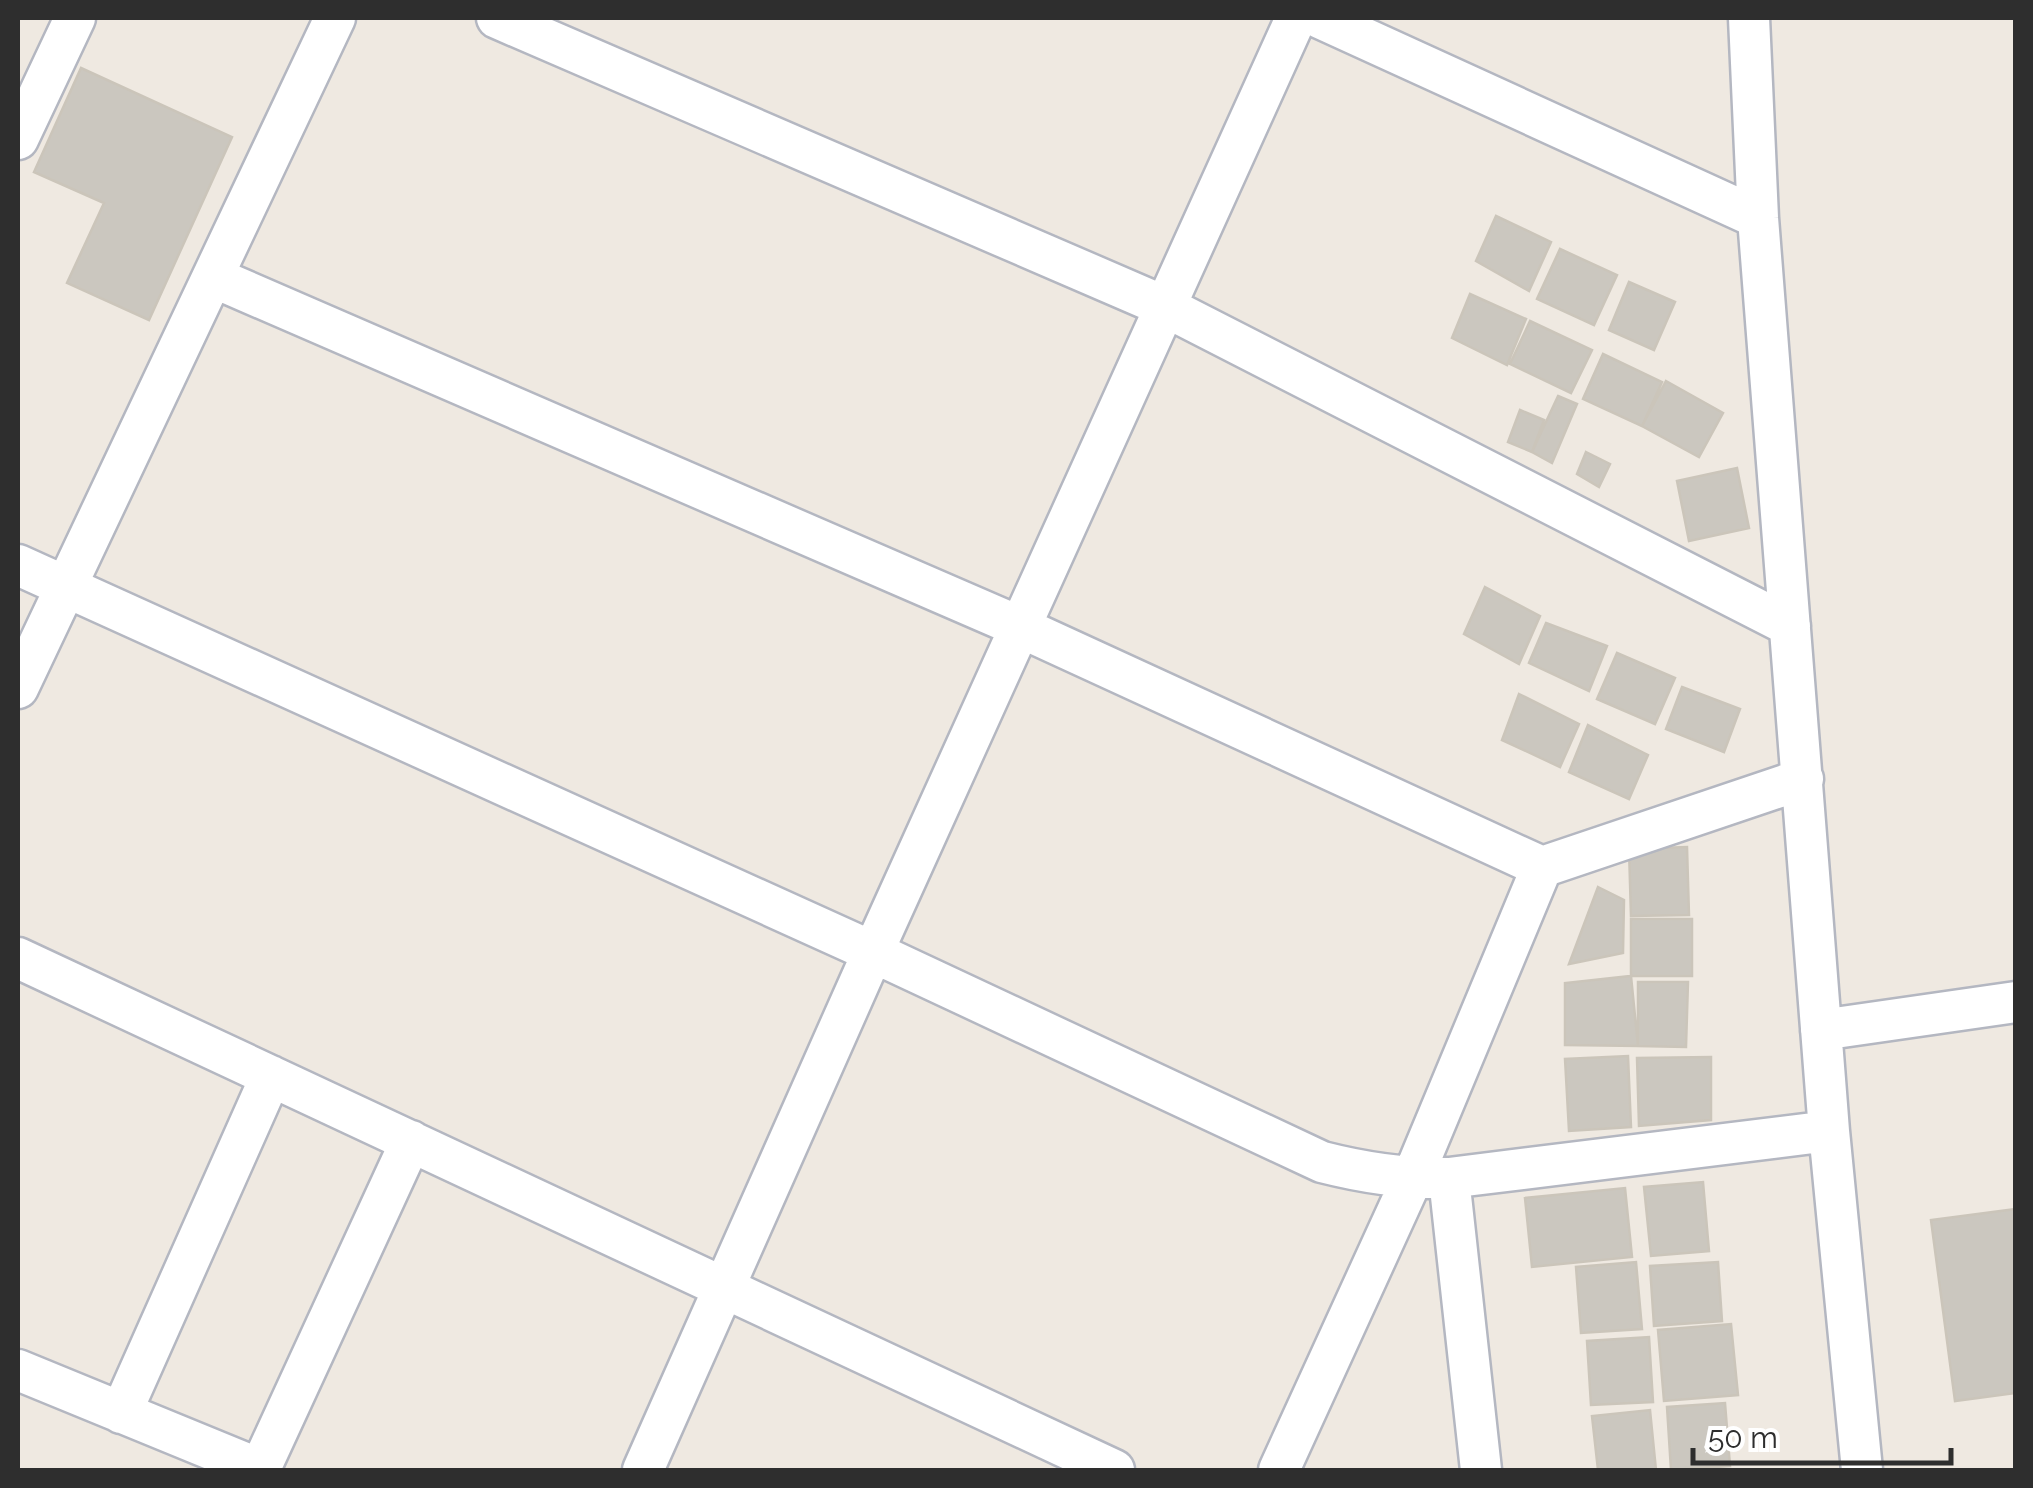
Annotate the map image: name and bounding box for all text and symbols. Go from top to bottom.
scale bar [1693,1403,1950,1465]
text: 50 m [1708,1420,1778,1455]

